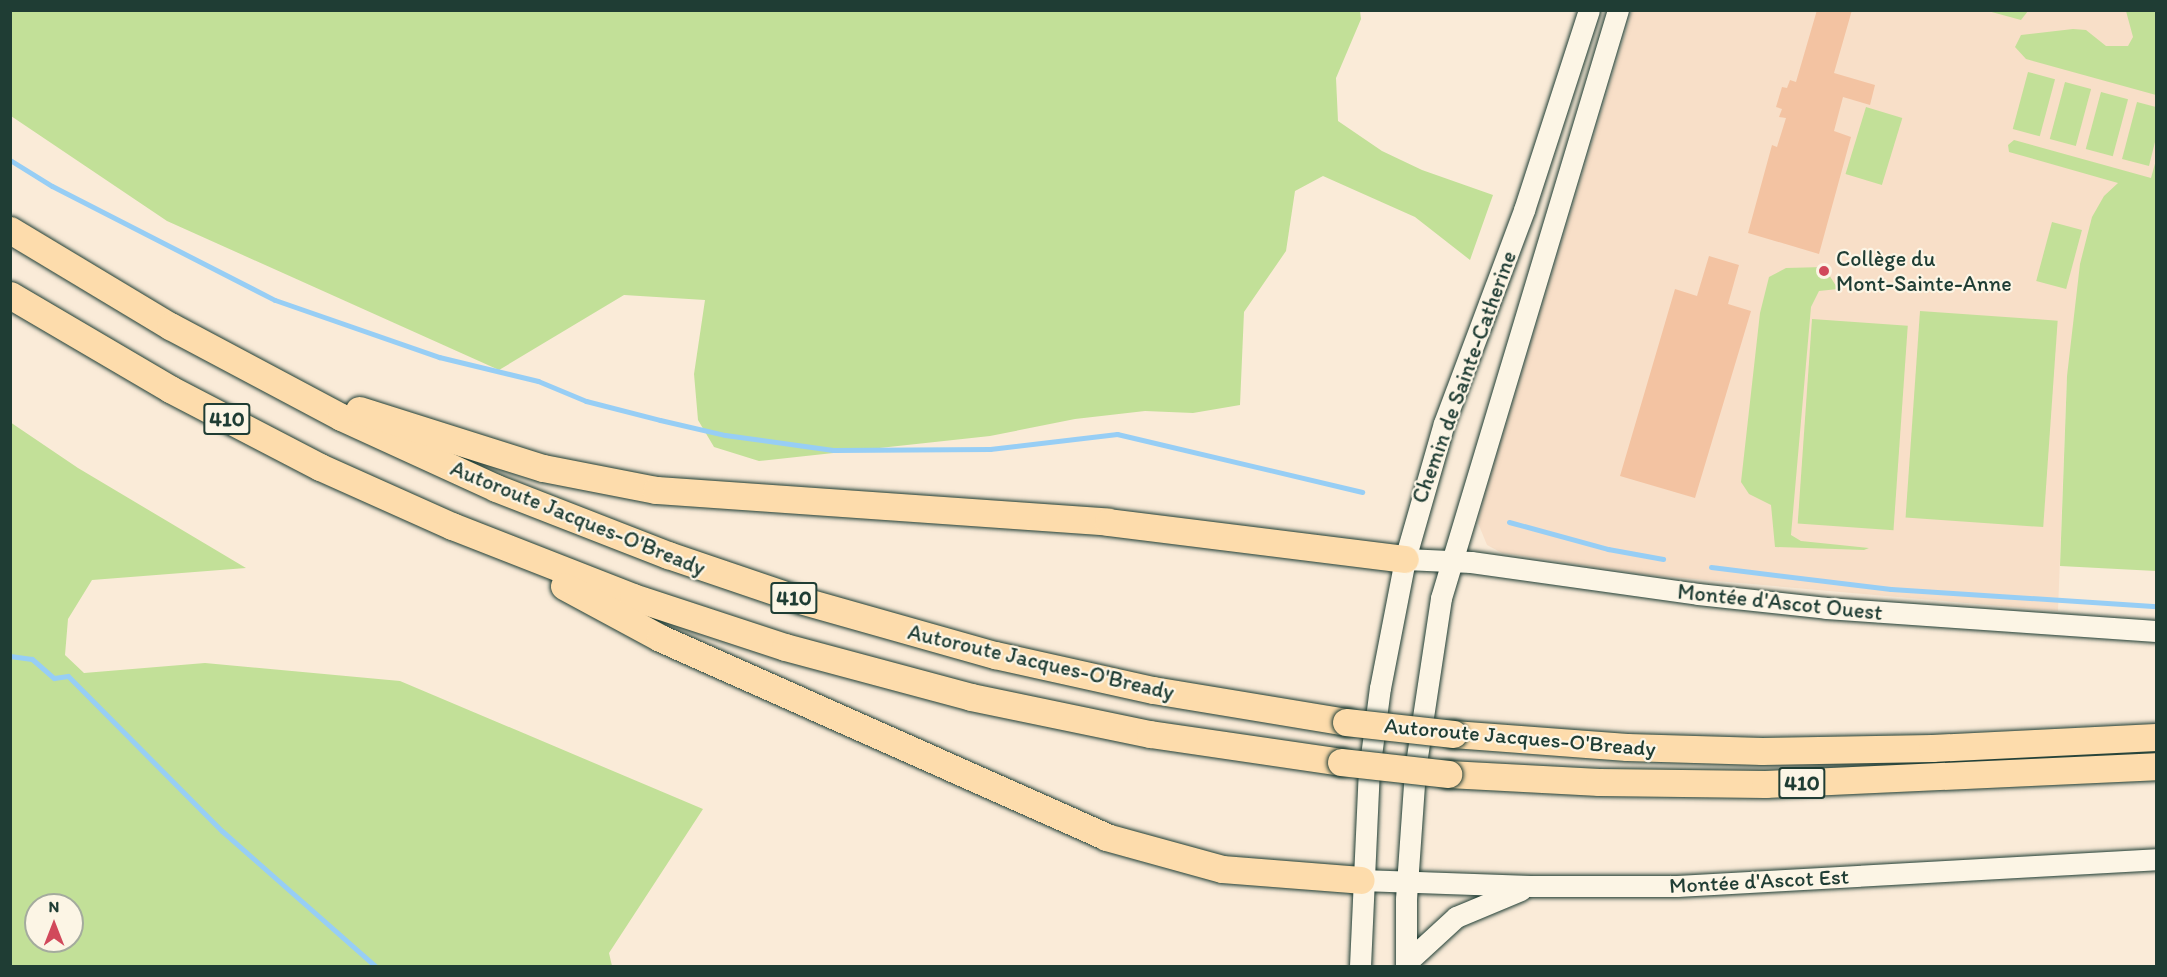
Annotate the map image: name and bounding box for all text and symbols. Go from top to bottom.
place label: Collège du Mont-Sainte-Anne [1836,245,2012,296]
street label: Chemin de Sainte-Catherine [1406,247,1522,507]
marker: Collège du Mont-Sainte-Anne [1817,264,1831,278]
road number: 410 [203,401,251,437]
street label: Autoroute Jacques-O'Bready [447,455,709,581]
street label: Montée d'Ascot Ouest [1676,578,1884,626]
road number: 410 [770,580,818,616]
street label: Autoroute Jacques-O'Bready [906,619,1176,705]
street label: Autoroute Jacques-O'Bready [1383,712,1657,762]
road number: 410 [1778,765,1826,801]
street label: Montée d'Ascot Est [1668,863,1850,899]
north arrow [24,893,84,953]
text: N [49,897,59,916]

